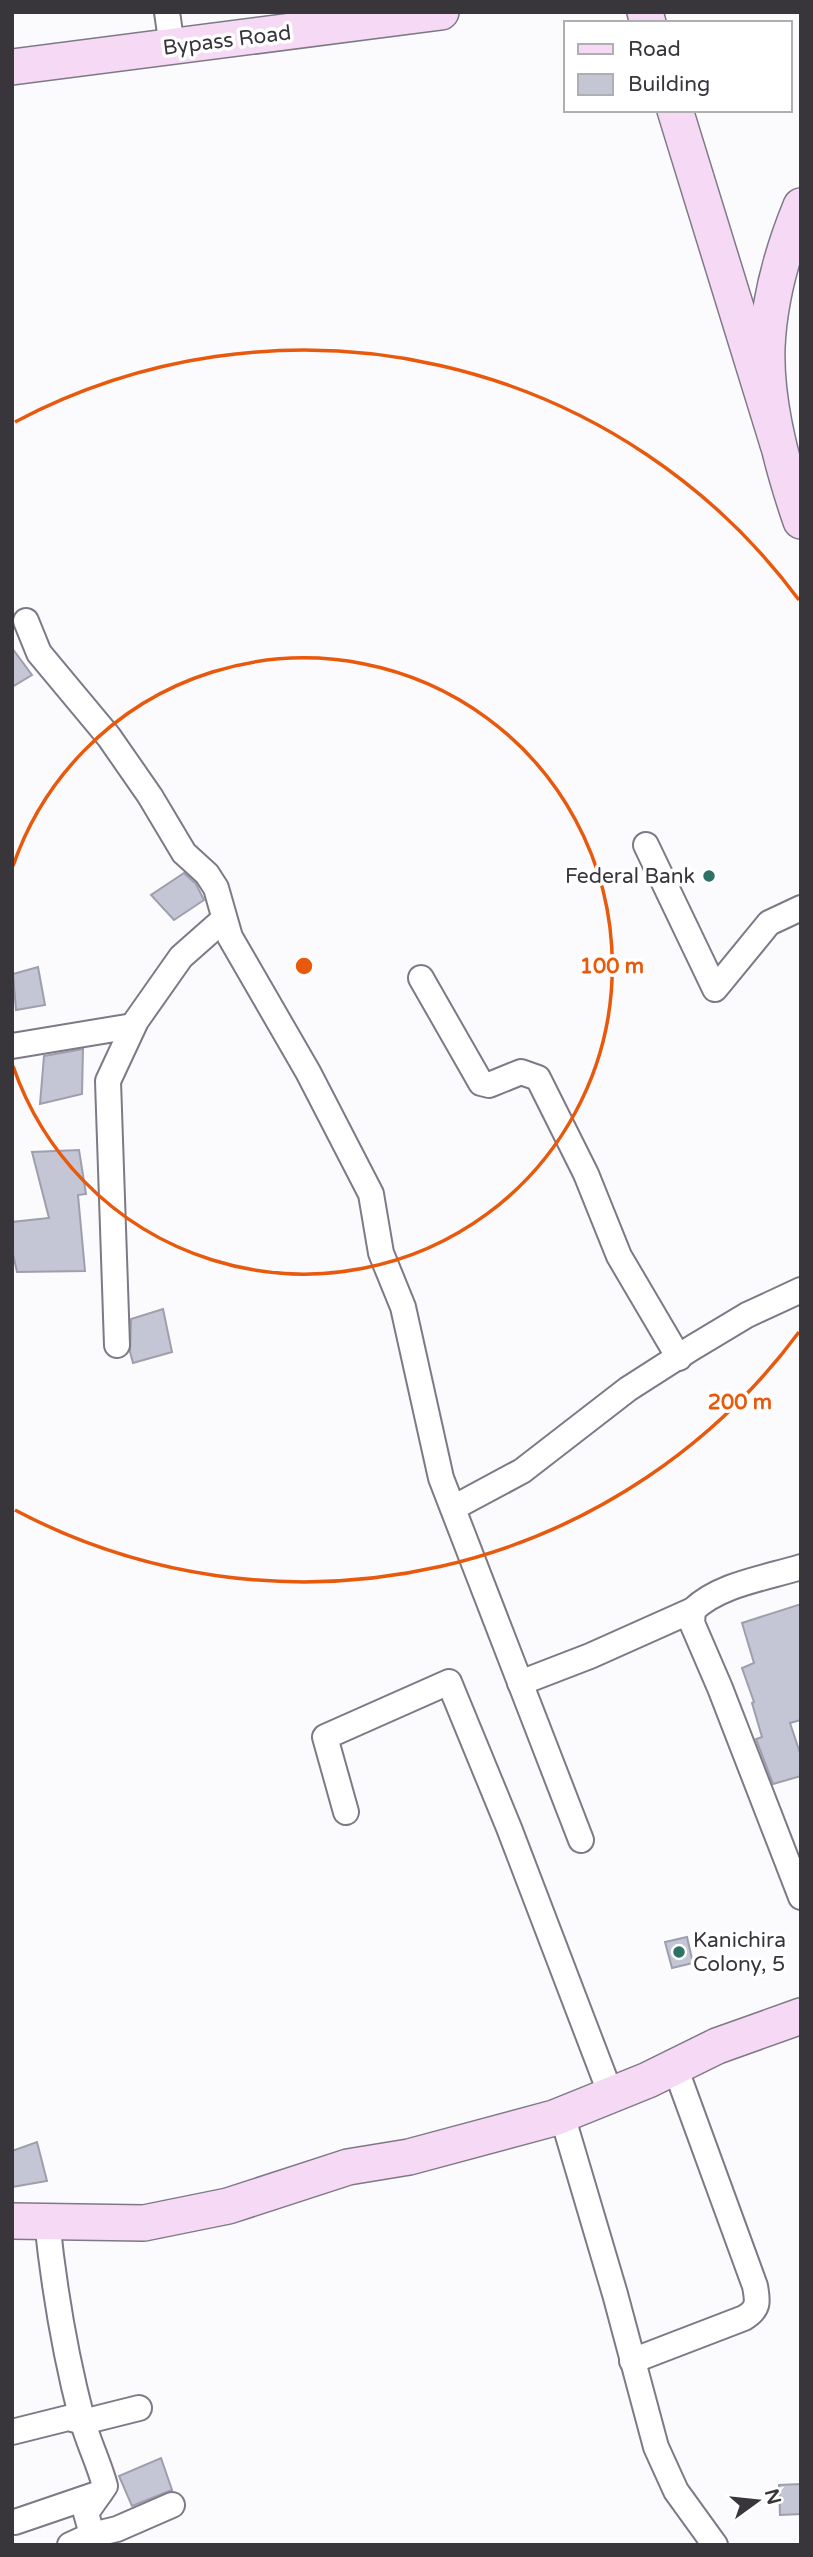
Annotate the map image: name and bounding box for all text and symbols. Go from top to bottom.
street label: Bypass Road [162,20,293,61]
legend [564,21,792,112]
text: Road [628,37,681,62]
text: Building [628,72,710,97]
place label: Federal Bank [565,864,695,889]
marker: Federal Bank [701,868,717,884]
centre of rings [292,954,316,978]
text: 100 m [580,954,644,979]
text: 200 m [708,1390,772,1415]
place label: Kanichira Colony, 5 [693,1928,786,1977]
marker: Kanichira Colony, 5 [671,1944,687,1960]
north arrow [722,2466,792,2536]
text: N [760,2487,785,2507]

